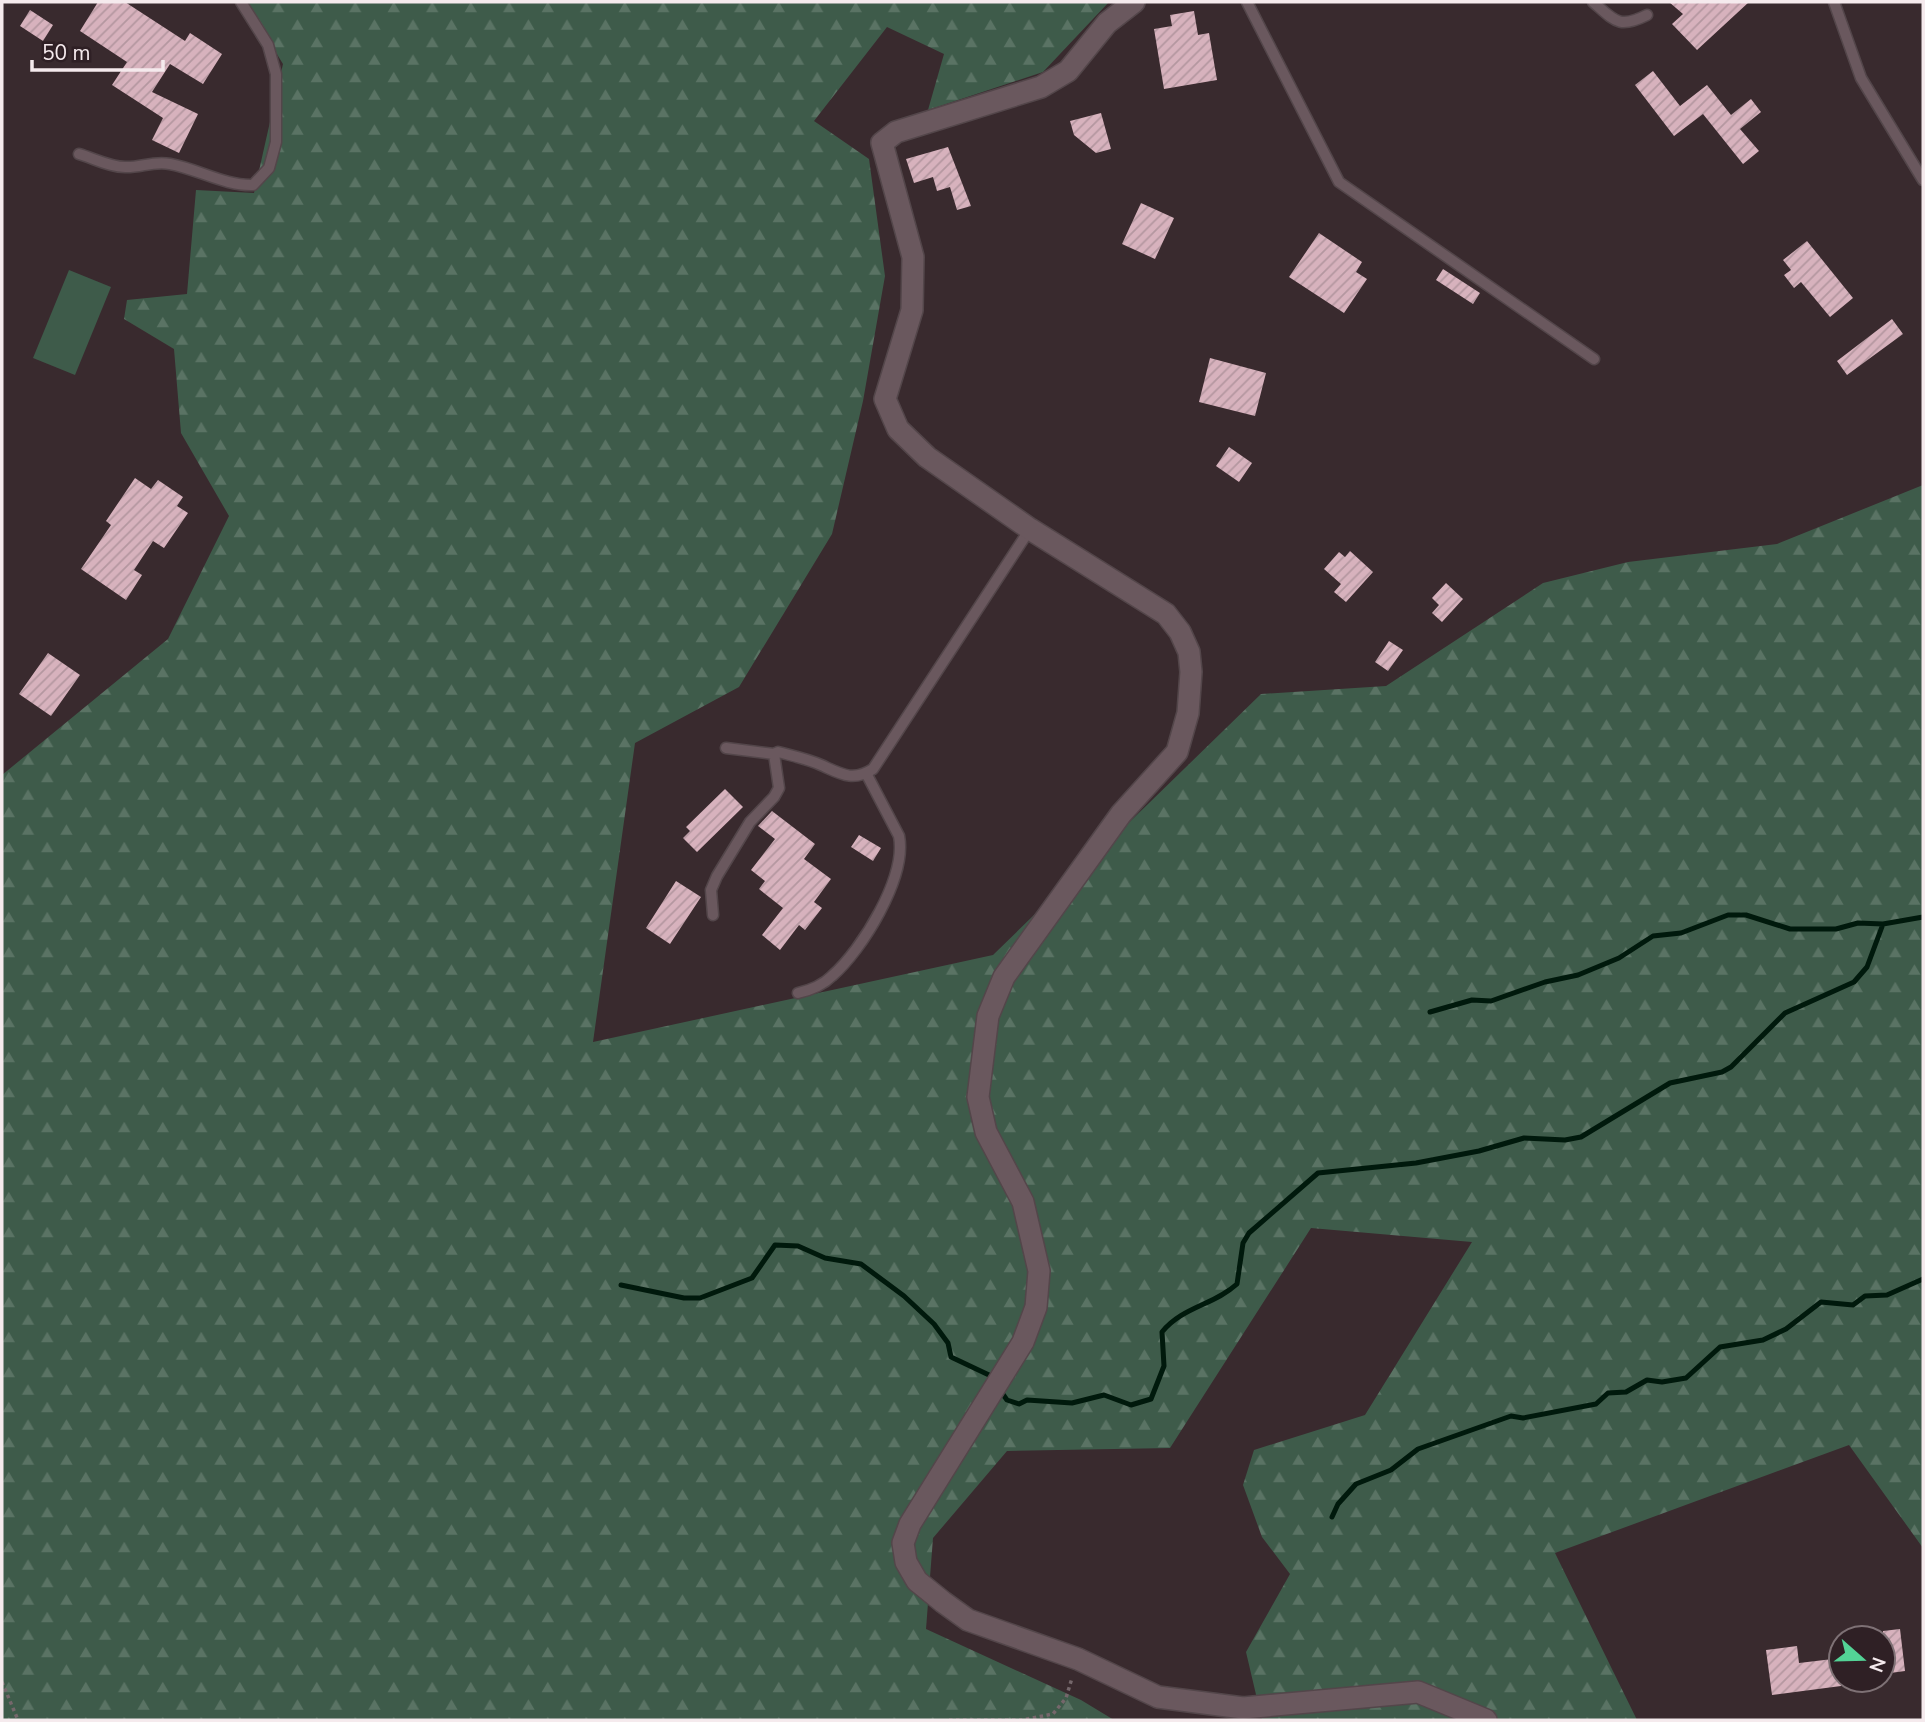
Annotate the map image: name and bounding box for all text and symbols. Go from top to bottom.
scale bar [32,28,163,72]
text: 50 m [42,39,91,67]
north arrow [1827,1624,1897,1694]
text: N [1862,1653,1892,1676]

